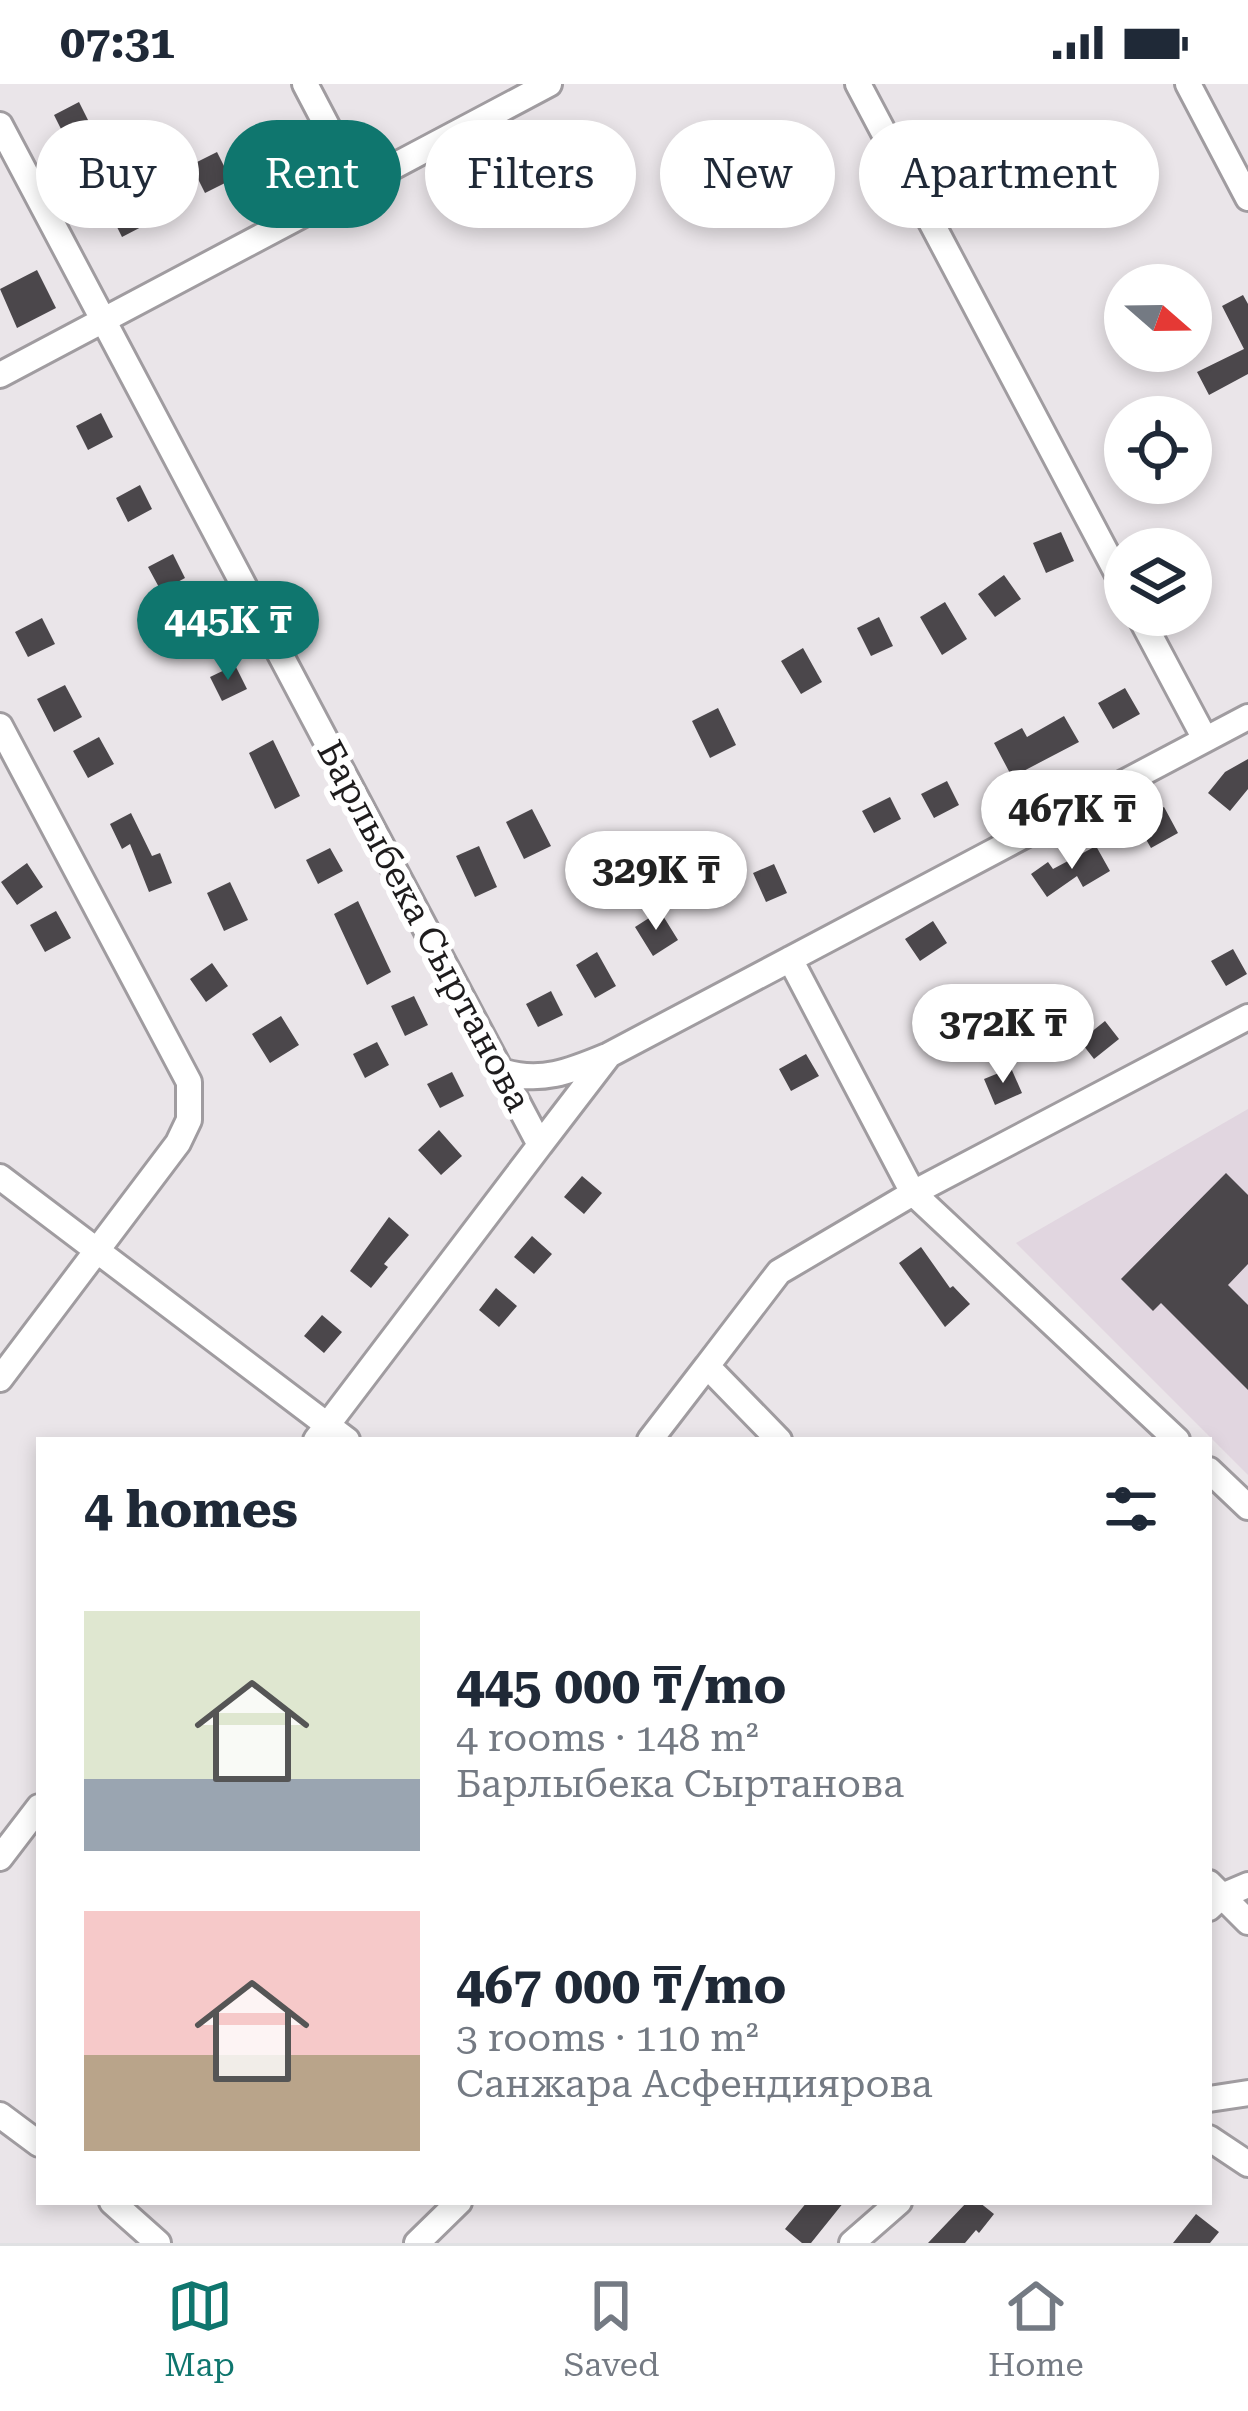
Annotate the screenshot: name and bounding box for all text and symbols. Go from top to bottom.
text: 07:31 [60,16,175,69]
chip: Buy [36,120,199,228]
chip: Rent [223,120,401,228]
chip: Filters [425,120,636,228]
chip: New [660,120,835,228]
chip: Apartment [859,120,1159,228]
north arrow [1104,264,1212,372]
map controls [1104,264,1212,636]
button: locate [1104,396,1212,504]
button: layers [1104,528,1212,636]
pin: 445K ₸ [130,581,326,683]
text: 445K ₸ [164,597,292,643]
street label: Барлыбека Сыртанова [308,733,540,1119]
pin: 467K ₸ [974,770,1170,872]
text: 467K ₸ [1008,786,1136,832]
pin: 329K ₸ [558,831,754,933]
text: 329K ₸ [592,847,720,893]
pin: 372K ₸ [905,984,1101,1086]
text: 372K ₸ [939,1000,1067,1046]
icon: filters [1098,1476,1164,1542]
text: 4 homes [84,1480,298,1539]
text: 445 000 ₸/mo [456,1656,786,1715]
icon: home [180,1659,324,1803]
text: 4 rooms · 148 m² [456,1715,759,1761]
text: Барлыбека Сыртанова [456,1761,904,1807]
text: 467 000 ₸/mo [456,1956,786,2015]
icon: home [180,1959,324,2103]
text: 3 rooms · 110 m² [456,2015,759,2061]
text: Санжара Асфендиярова [456,2061,933,2107]
tab: Map [164,2273,235,2384]
tab: Saved [564,2273,659,2384]
tab: Home [988,2273,1084,2384]

